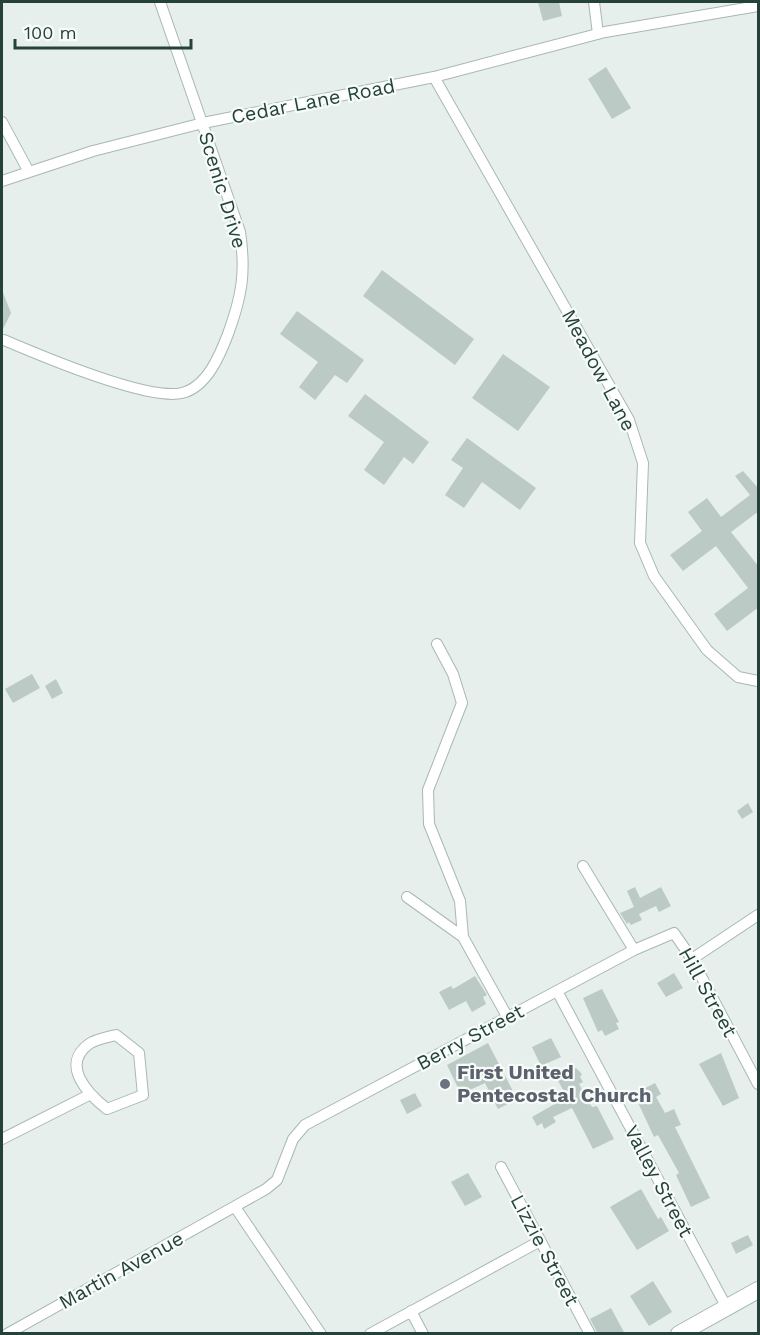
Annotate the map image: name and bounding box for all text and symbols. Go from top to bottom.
scale bar [15,12,190,50]
text: 100 m [24,22,77,43]
street label: Cedar Lane Road [229,73,397,129]
street label: Scenic Drive [194,129,252,251]
street label: Meadow Lane [557,305,641,435]
street label: Hill Street [674,943,743,1041]
street label: Berry Street [412,998,528,1075]
place label: First United Pentecostal Church [457,1060,651,1107]
marker: First United Pentecostal Church [438,1077,452,1091]
street label: Valley Street [619,1121,699,1242]
street label: Lizzie Street [506,1190,585,1310]
street label: Martin Avenue [55,1226,187,1314]

